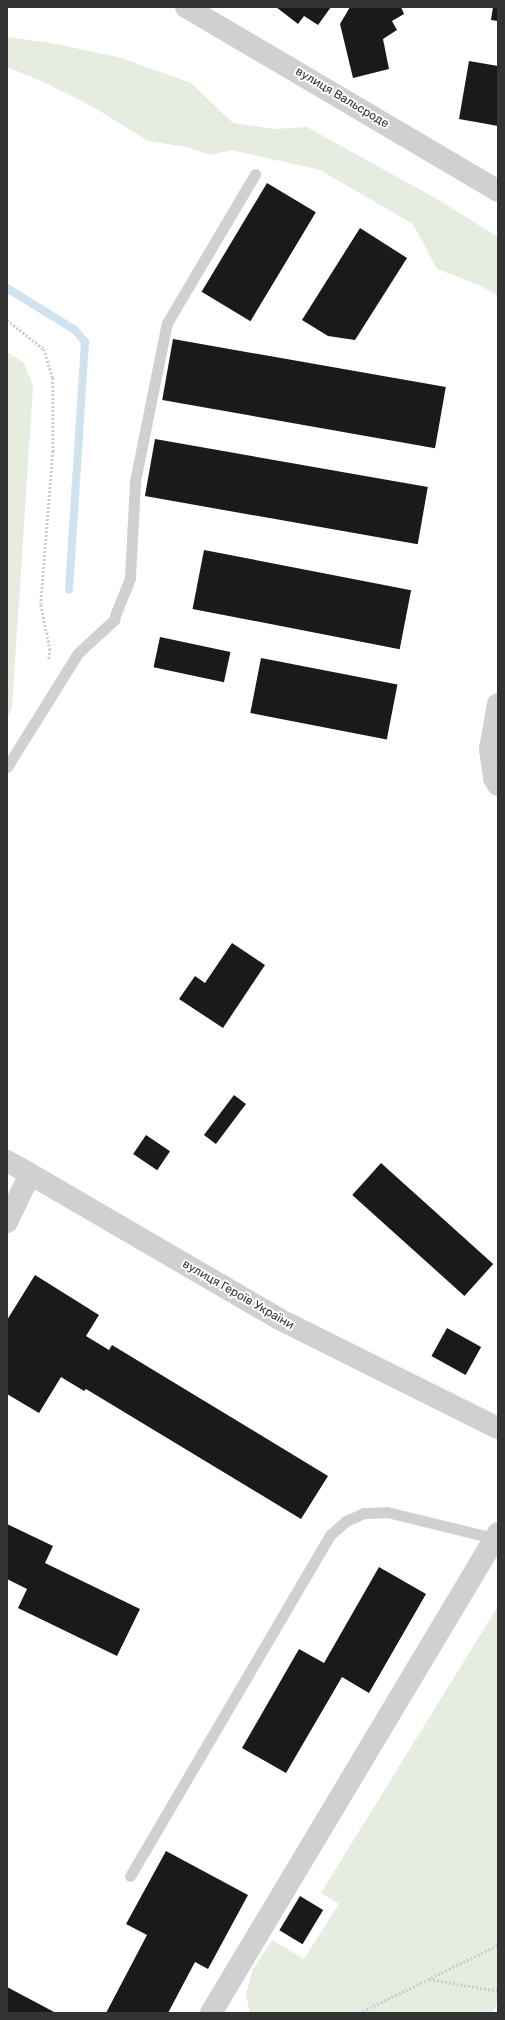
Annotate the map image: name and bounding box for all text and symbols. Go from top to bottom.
street label: вулиця Вальсроде [293,64,391,132]
street label: вулиця Героїв України [180,1257,296,1333]

